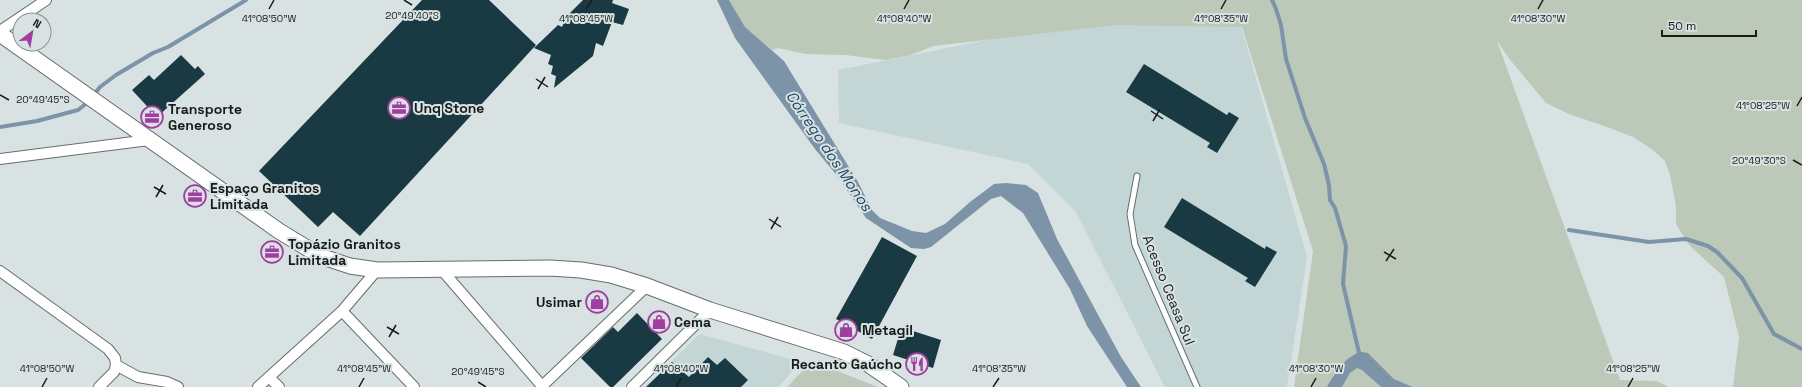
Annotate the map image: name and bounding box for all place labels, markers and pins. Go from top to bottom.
office icon: Unq Stone [386,95,412,121]
place label: Unq Stone [414,99,484,117]
place label: Transporte Generoso [168,100,242,134]
office icon: Transporte Generoso [139,104,165,130]
place label: Espaço Granitos Limitada [210,179,319,213]
office icon: Espaço Granitos Limitada [182,183,208,209]
place label: Topázio Granitos Limitada [288,235,401,269]
office icon: Topázio Granitos Limitada [259,239,285,265]
shop icon: Usimar [584,289,610,315]
place label: Usimar [536,293,582,311]
shop icon: Cema [646,309,672,335]
place label: Cema [674,313,711,331]
shop icon: Metagil [833,317,859,343]
place label: Metagil [862,321,913,339]
restaurant icon: Recanto Gaúcho [904,351,930,377]
place label: Recanto Gaúcho [791,355,902,373]

